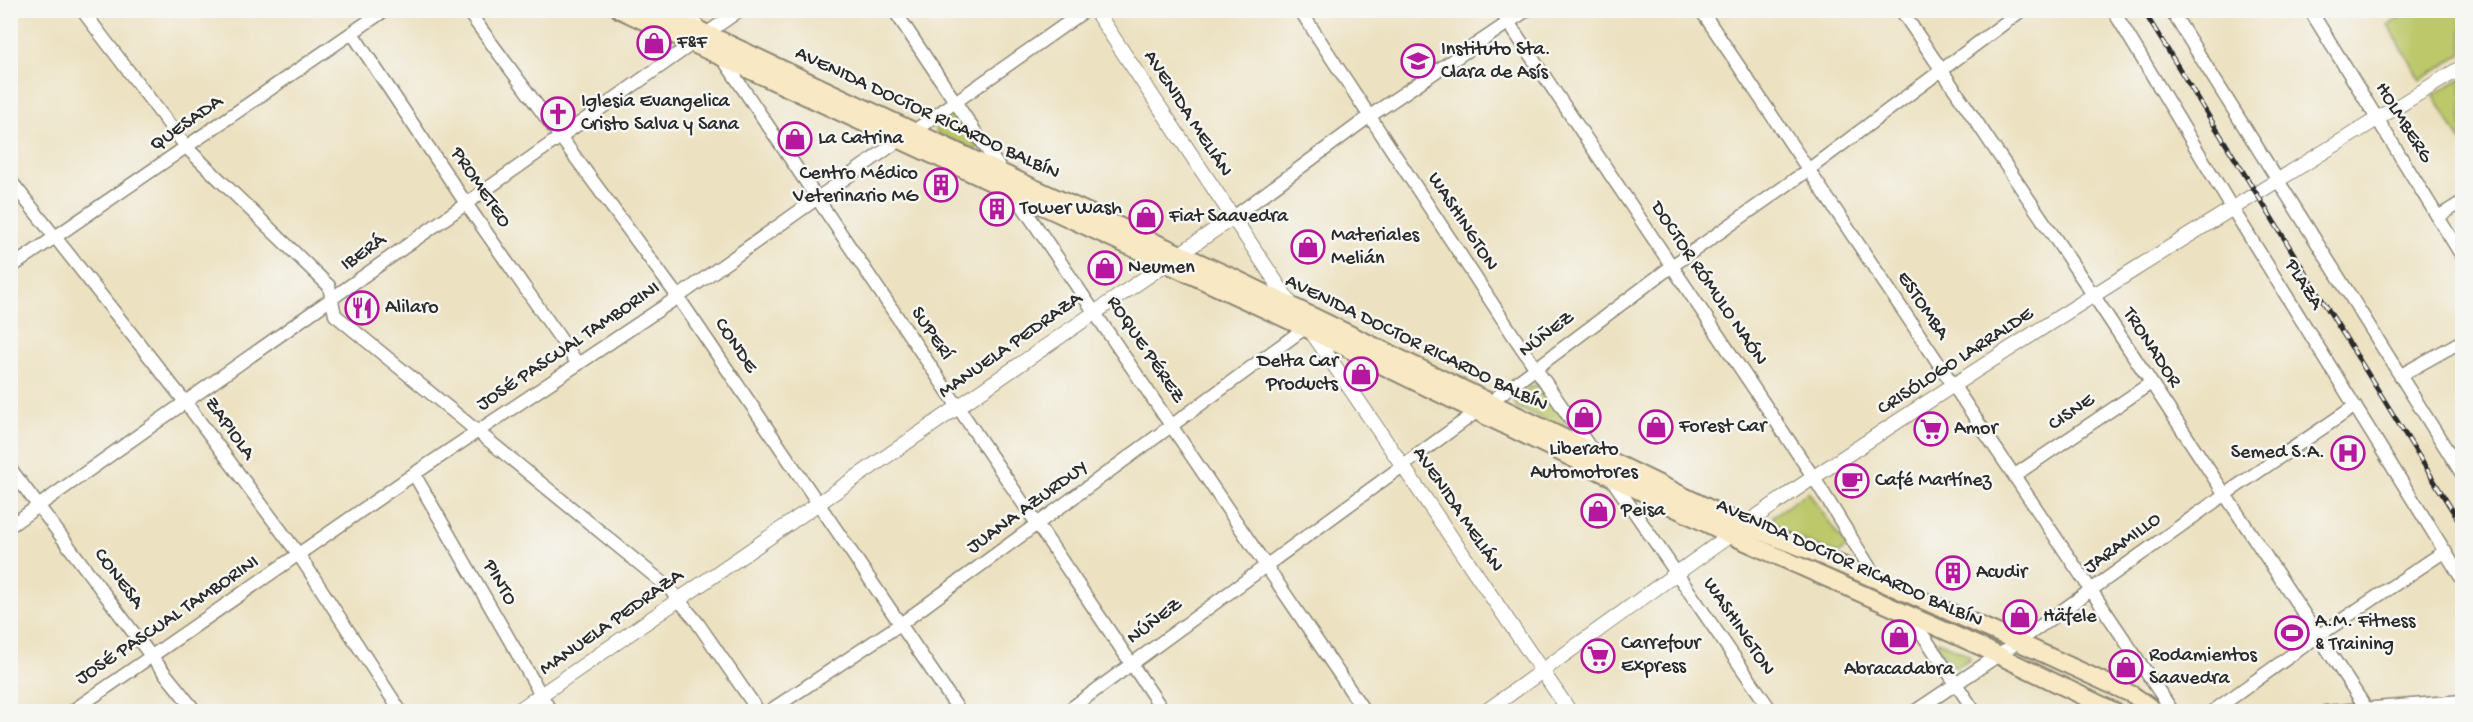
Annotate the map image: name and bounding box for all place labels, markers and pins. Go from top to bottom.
shop icon: F&F [636,25,672,61]
place label: F&F [676,32,708,55]
place label: Instituto Sta. Clara de Asís [1441,39,1551,85]
school or university icon: Instituto Sta. Clara de Asís [1400,43,1436,79]
place label: Iglesia Evangelica Cristo Salva y Sana [581,91,740,137]
church icon: Iglesia Evangelica Cristo Salva y Sana [540,96,576,132]
shop icon: La Catrina [777,121,813,157]
place label: La Catrina [818,128,904,151]
place label: Centro Médico Veterinario MG [792,163,919,209]
building icon: Centro Médico Veterinario MG [923,167,959,203]
building icon: Tower Wash [979,191,1015,227]
place label: Tower Wash [1019,198,1122,221]
shop icon: Fiat Saavedra [1128,199,1164,235]
place label: Fiat Saavedra [1168,206,1289,229]
place label: Materiales Melián [1331,225,1420,271]
shop icon: Materiales Melián [1290,229,1326,265]
shop icon: Neumen [1087,250,1123,286]
place label: Neumen [1128,257,1195,280]
restaurant icon: Alilaro [344,290,380,326]
place label: Alilaro [385,297,439,320]
place label: Delta Car Products [1255,351,1340,397]
shop icon: Delta Car Products [1343,356,1379,392]
shop icon: Liberato Automotores [1566,399,1602,435]
shop icon: Forest Car [1638,409,1674,445]
supermarket icon: Amor [1913,411,1949,447]
place label: Forest Car [1678,416,1768,439]
place label: Amor [1954,418,1999,441]
hospital icon: Semed S.A. [2330,435,2366,471]
place label: Liberato Automotores [1530,439,1638,485]
place label: Semed S.A. [2231,442,2325,465]
cafe icon: Café Martínez [1834,463,1870,499]
place label: Café Martínez [1875,470,1993,493]
shop icon: Peisa [1580,493,1616,529]
place label: Peisa [1620,500,1666,523]
building icon: Acudir [1935,555,1971,591]
place label: Acudir [1976,562,2029,585]
shop icon: Häfele [2002,599,2038,635]
place label: Häfele [2043,606,2097,629]
place label: A.M. Fitness & Training [2315,611,2416,657]
sports icon: A.M. Fitness & Training [2274,615,2310,651]
shop icon: Abracadabra [1881,619,1917,655]
place label: Carrefour Express [1621,633,1702,679]
supermarket icon: Carrefour Express [1580,638,1616,674]
place label: Rodamientos Saavedra [2149,645,2258,691]
shop icon: Rodamientos Saavedra [2108,649,2144,685]
place label: Abracadabra [1844,659,1955,682]

